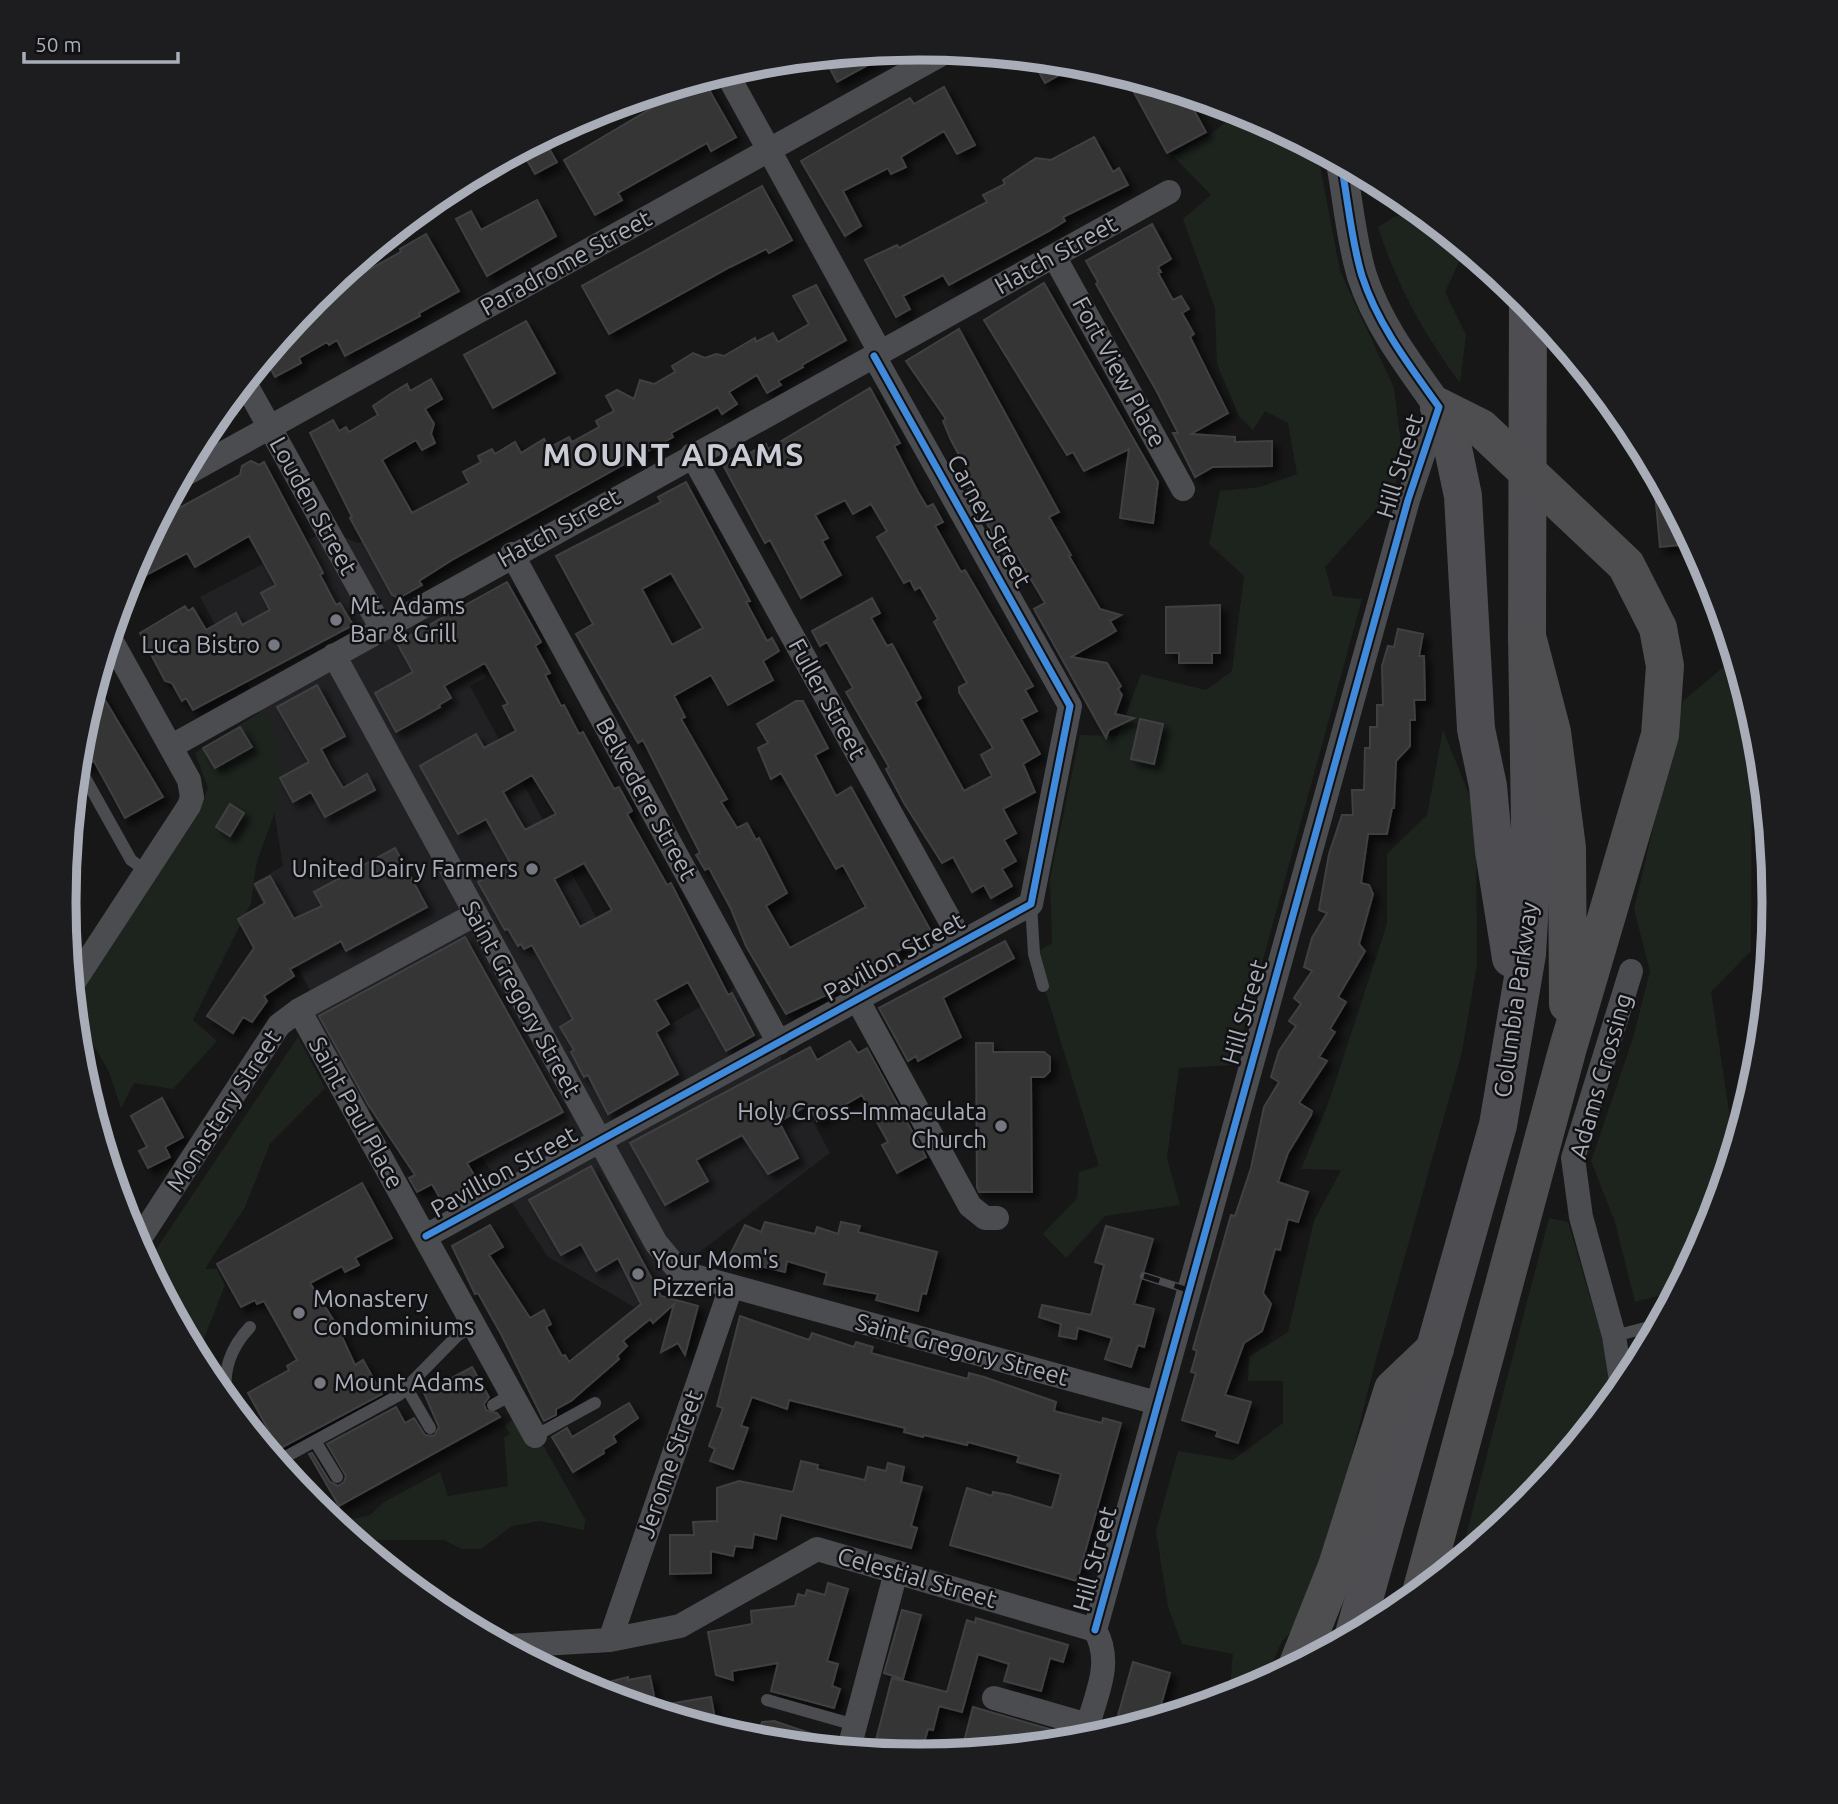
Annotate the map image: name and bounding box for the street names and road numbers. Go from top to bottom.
street label: Paradrome Street [475,204,657,321]
street label: Hatch Street [990,210,1122,299]
street label: Fort View Place [1067,292,1172,451]
street label: Hill Street [1371,410,1428,521]
street label: Louden Street [264,432,363,580]
street label: Carney Street [942,450,1037,592]
street label: Hatch Street [493,483,625,572]
street label: Fuller Street [783,634,872,764]
street label: Belvedere Street [591,713,703,885]
street label: Saint Gregory Street [457,896,587,1102]
street label: Columbia Parkway [1488,900,1543,1100]
street label: Pavilion Street [819,907,969,1006]
street label: Hill Street [1217,956,1272,1067]
street label: Adams Crossing [1564,990,1637,1162]
street label: Monastery Street [161,1024,286,1197]
street label: Saint Paul Place [304,1032,409,1193]
street label: Pavillion Street [426,1120,582,1223]
street label: Saint Gregory Street [853,1308,1072,1391]
street label: Jerome Street [632,1386,708,1541]
street label: Hill Street [1068,1503,1122,1614]
street label: Celestial Street [834,1542,1000,1613]

